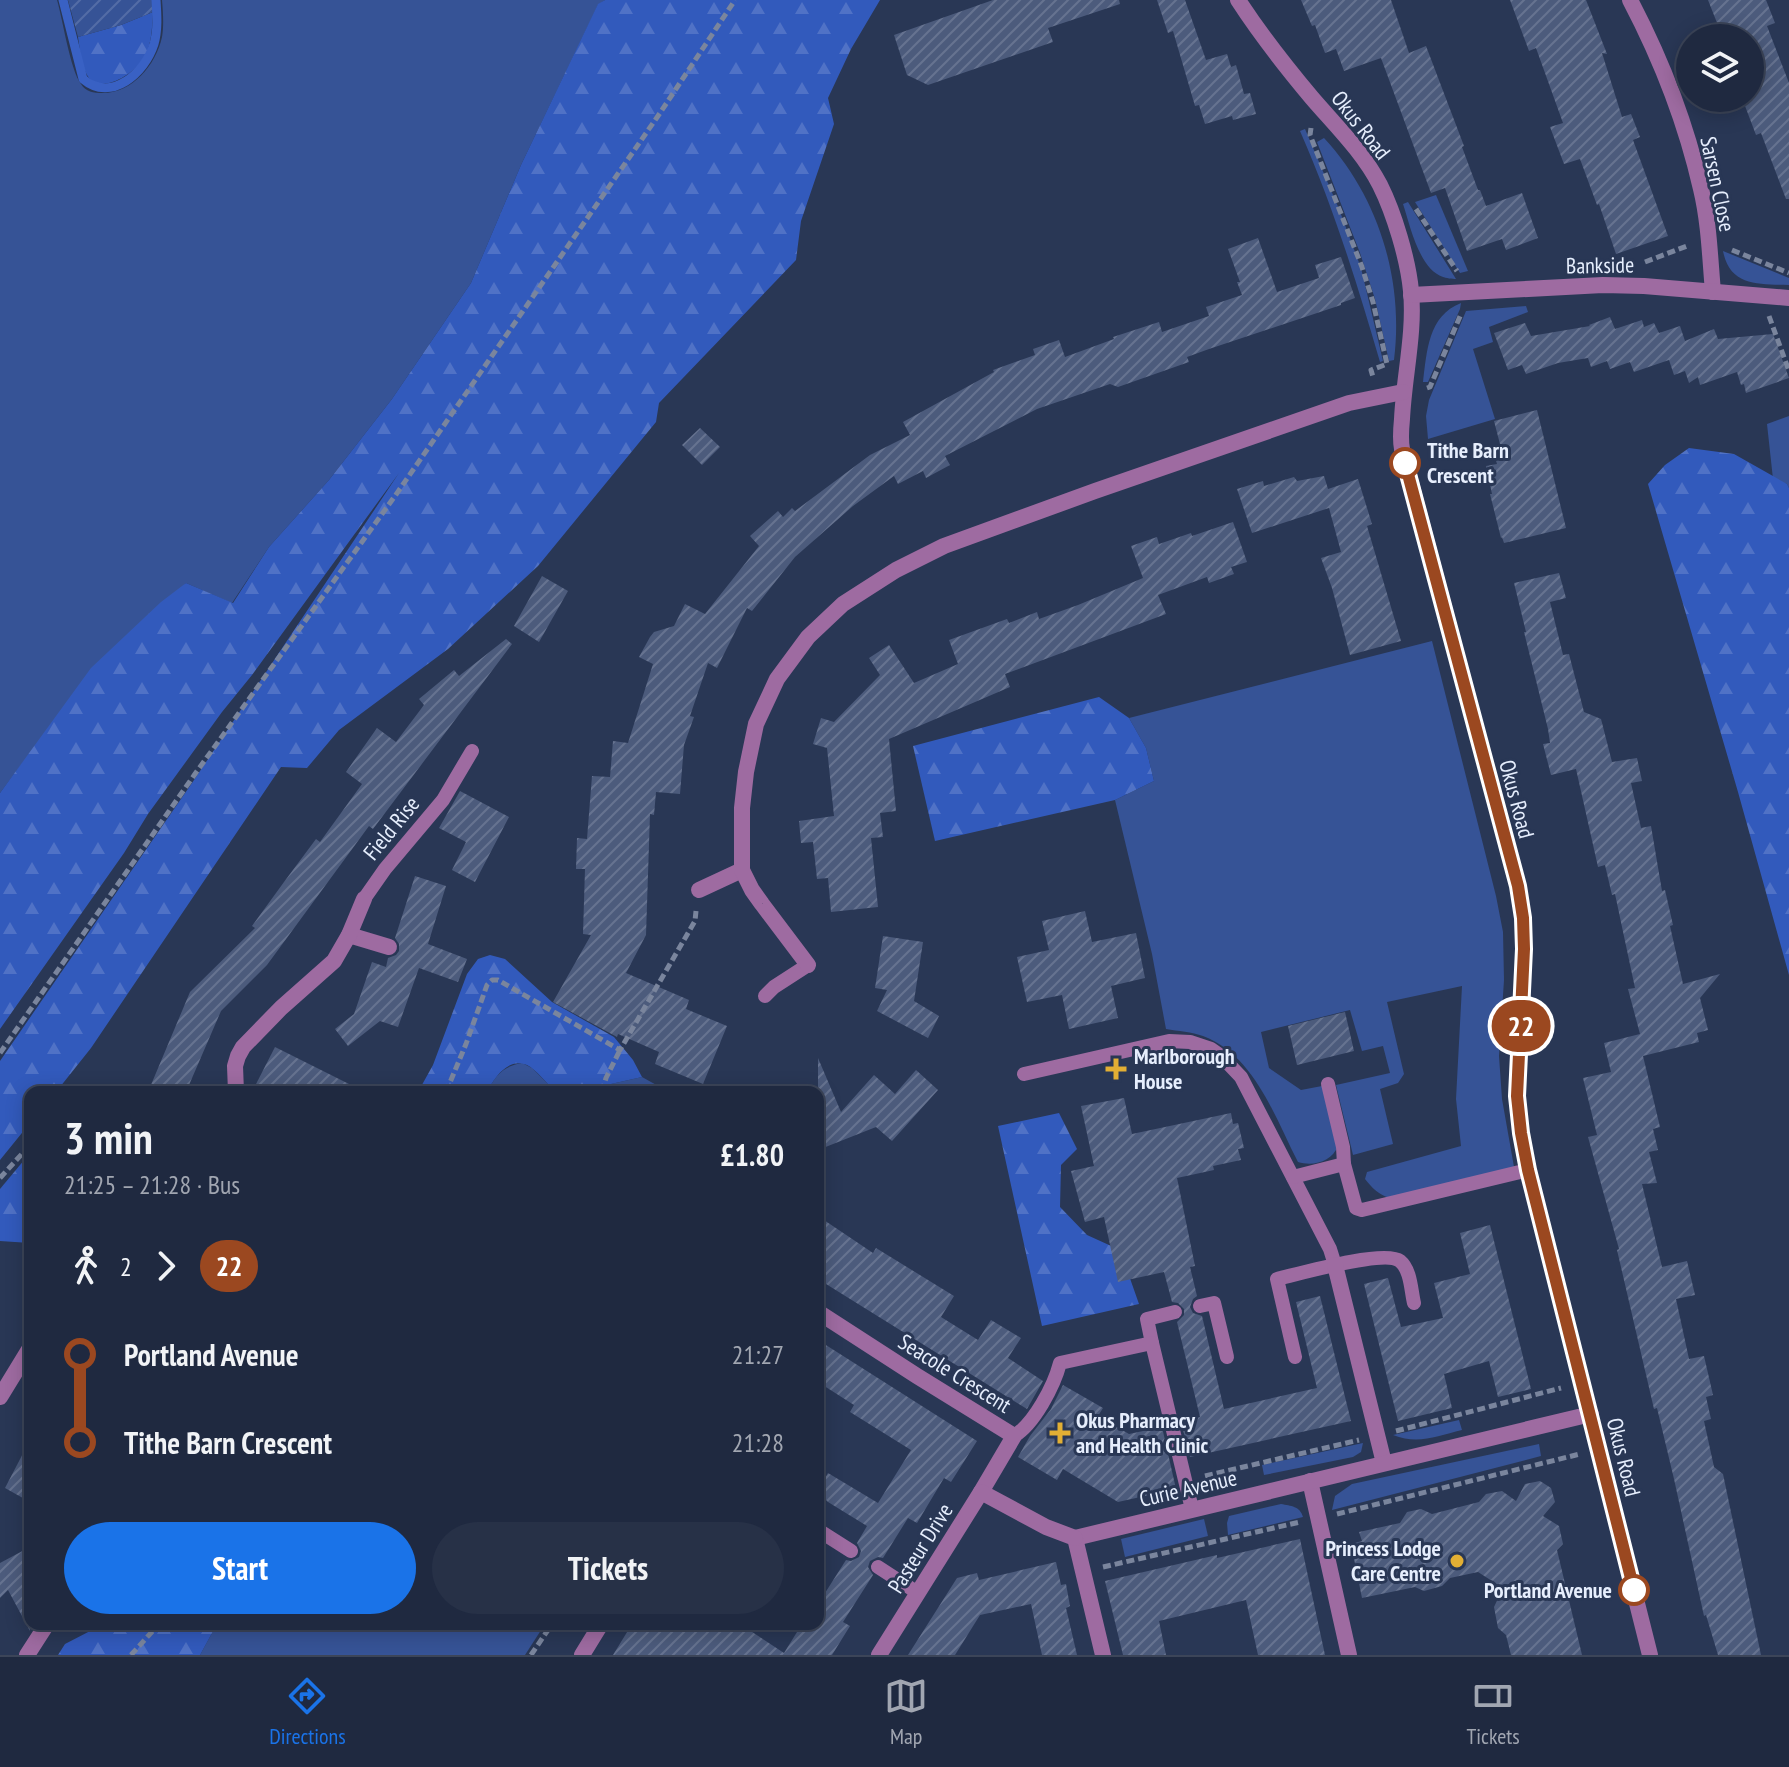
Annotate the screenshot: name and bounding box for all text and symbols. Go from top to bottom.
map controls [1676,24,1764,112]
button: layers [1676,24,1764,112]
street label: Okus Road [1325,85,1397,165]
street label: Sarsen Close [1694,134,1742,234]
street label: Bankside [1566,250,1634,280]
place label: Tithe Barn Crescent [1427,436,1509,489]
marker: Tithe Barn Crescent [1390,448,1420,478]
street label: Okus Road [1493,757,1541,841]
street label: Field Rise [357,790,425,866]
line badge: 22 [1485,1000,1557,1052]
text: 22 [1508,1007,1534,1044]
place label: Marlborough House [1134,1042,1235,1095]
marker: Marlborough House [1105,1058,1127,1080]
text: 3 min [64,1109,153,1166]
text: £1.80 [720,1135,784,1174]
text: 21:25 – 21:28 · Bus [64,1168,240,1201]
icon: walk [64,1244,108,1288]
icon: forward [144,1244,188,1288]
text: 22 [216,1247,242,1284]
text: 2 [120,1250,132,1283]
street label: Seacole Crescent [893,1327,1017,1419]
text: Portland Avenue [124,1335,299,1374]
text: 21:27 [732,1338,784,1371]
place label: Okus Pharmacy and Health Clinic [1076,1406,1209,1459]
street label: Okus Road [1601,1415,1647,1499]
text: Tithe Barn Crescent [124,1423,332,1462]
marker: Okus Pharmacy and Health Clinic [1051,1424,1069,1442]
text: 21:28 [732,1426,784,1459]
street label: Curie Avenue [1137,1463,1239,1513]
street label: Pasteur Drive [881,1498,959,1598]
button: Start [64,1522,416,1614]
button: Tickets [432,1522,784,1614]
place label: Princess Lodge Care Centre [1325,1534,1441,1587]
marker: Princess Lodge Care Centre [1448,1552,1466,1570]
marker: Portland Avenue [1619,1575,1649,1605]
place label: Portland Avenue [1484,1576,1612,1604]
tab: Directions [269,1674,346,1750]
tab: Map [884,1674,928,1750]
tab: Tickets [1466,1674,1520,1750]

